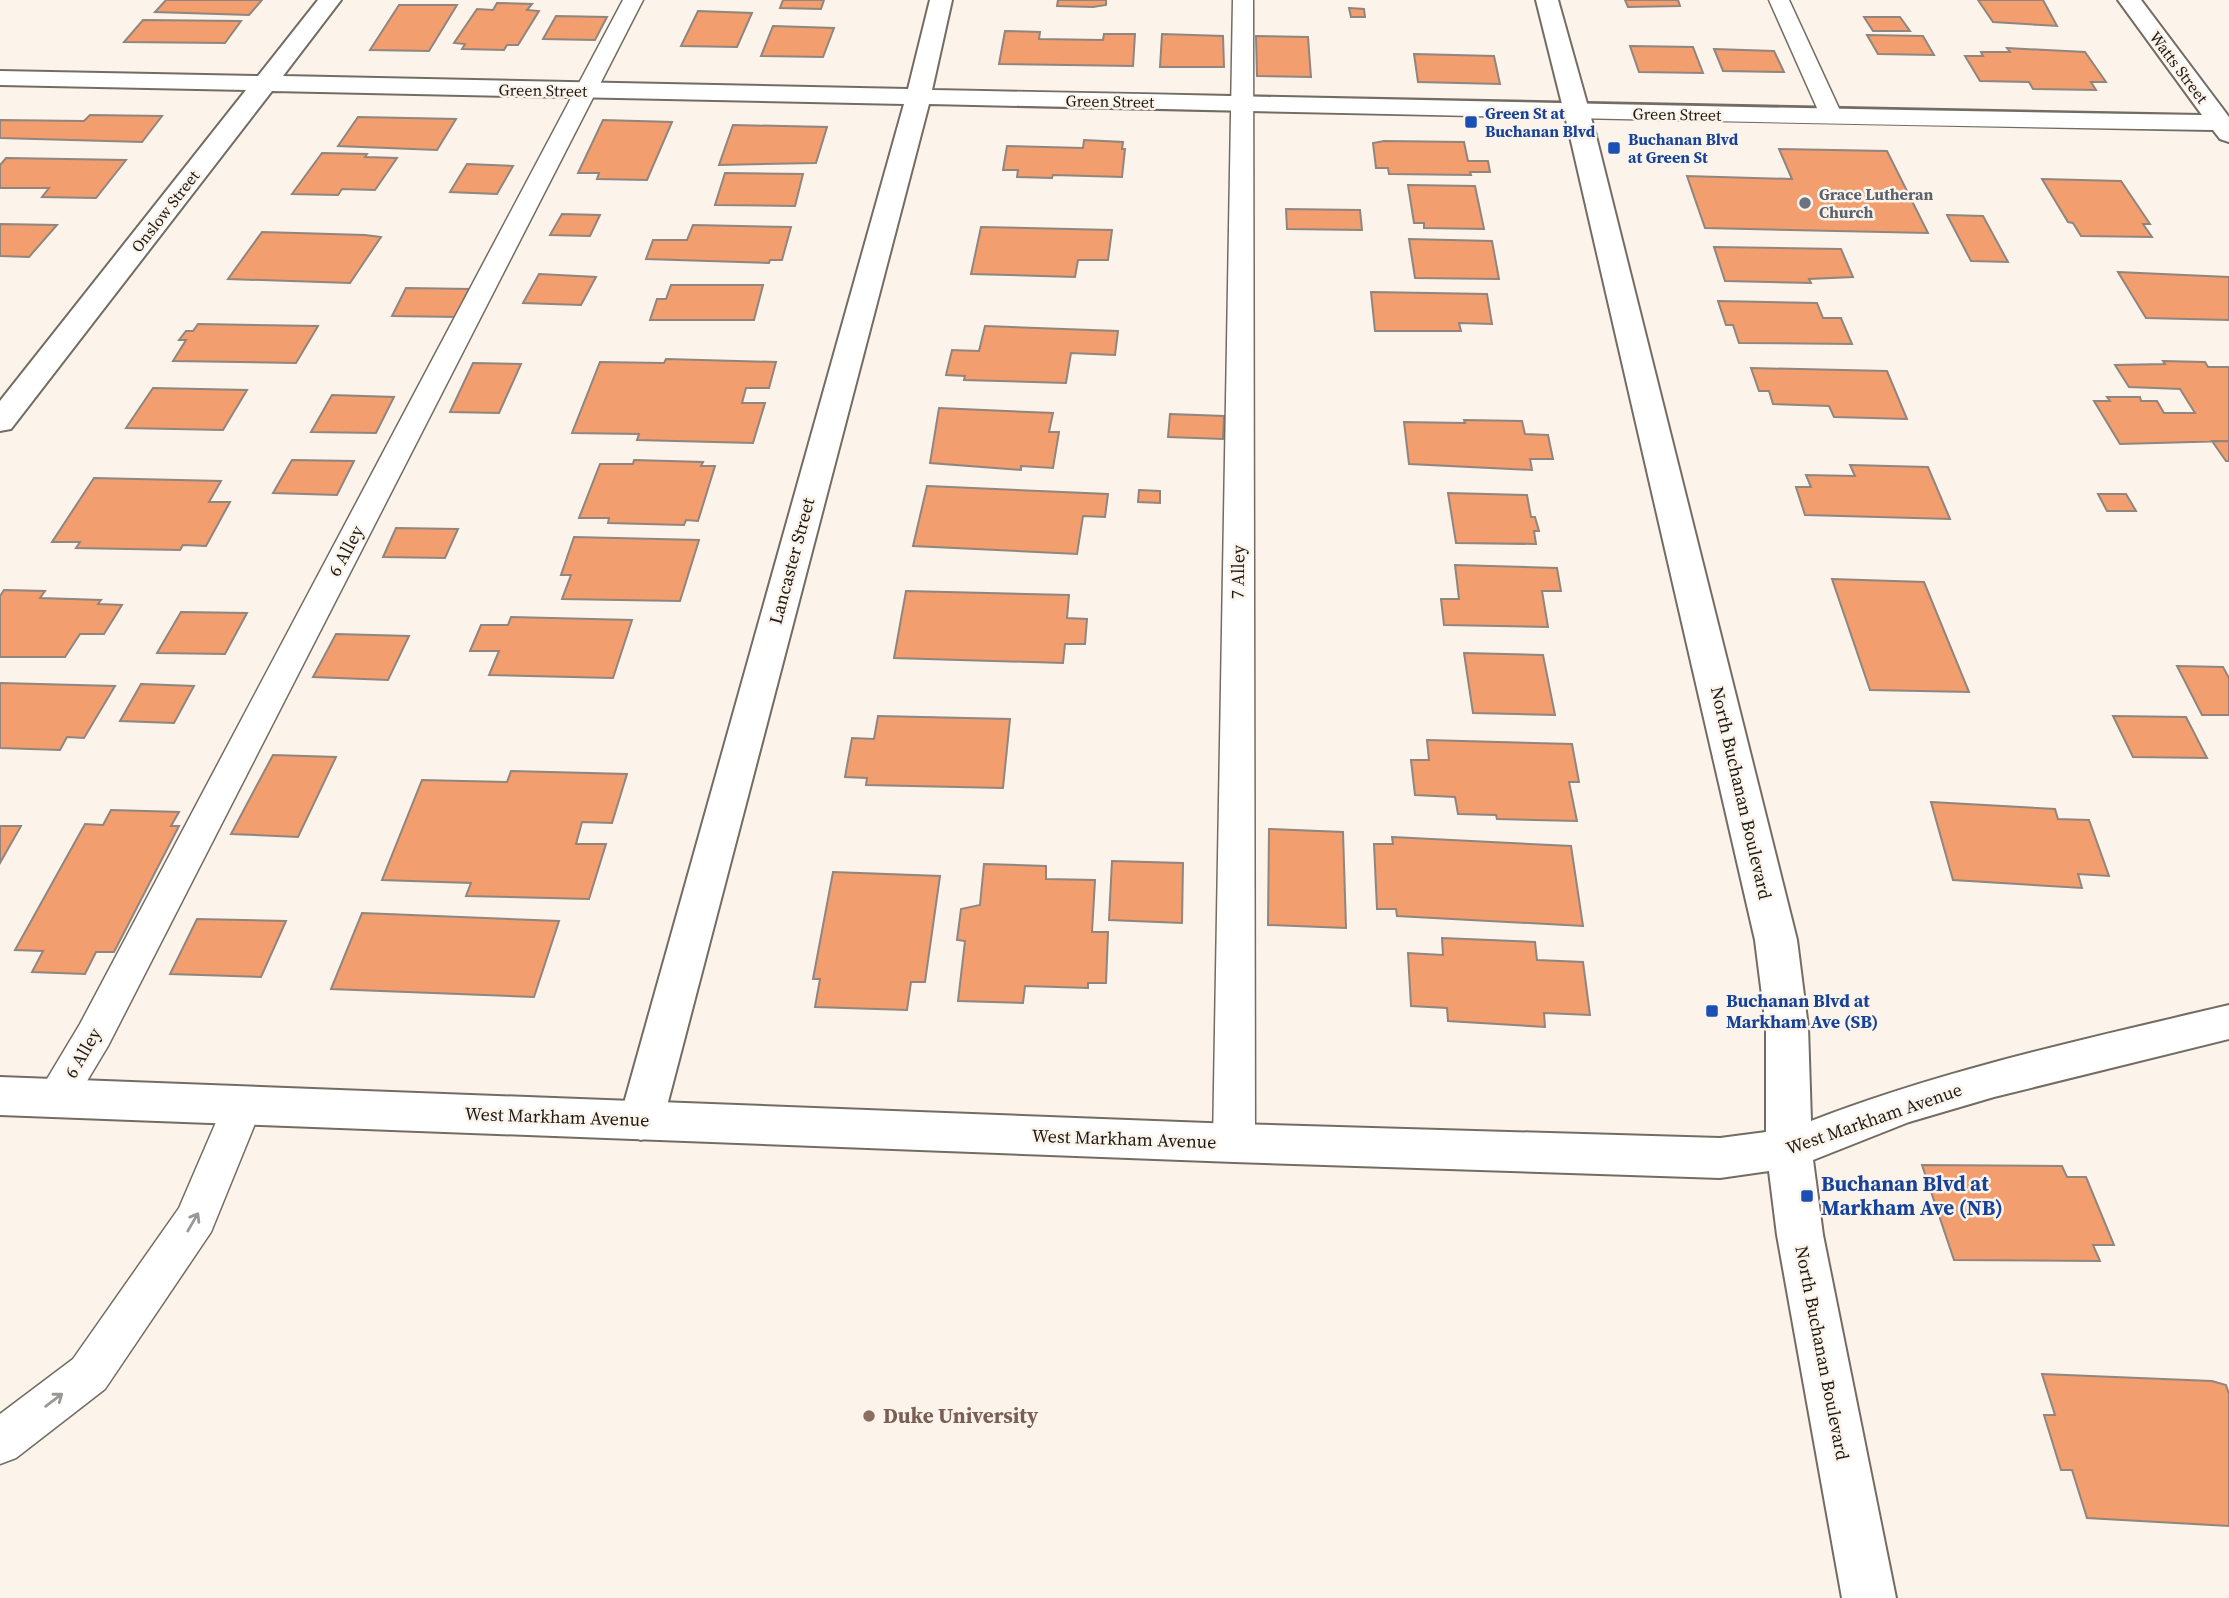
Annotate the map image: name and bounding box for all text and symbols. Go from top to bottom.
street label: Watts Street [2145,26,2214,108]
street label: Green Street [499,78,588,102]
street label: Green Street [1066,89,1155,113]
place label: Green St at Buchanan Blvd [1485,102,1596,142]
street label: Green Street [1633,102,1722,126]
marker: Green St at Buchanan Blvd [1463,114,1479,130]
place label: Buchanan Blvd at Green St [1628,128,1739,168]
marker: Buchanan Blvd at Green St [1606,140,1622,156]
street label: Onslow Street [126,165,205,257]
place label: Grace Lutheran Church [1819,183,1933,223]
marker: Grace Lutheran Church [1797,195,1813,211]
street label: Lancaster Street [763,495,820,627]
street label: 6 Alley [322,520,370,581]
street label: 7 Alley [1225,544,1250,599]
street label: North Buchanan Boulevard [1705,684,1778,902]
place label: Buchanan Blvd at Markham Ave (SB) [1726,988,1878,1034]
marker: Buchanan Blvd at Markham Ave (SB) [1704,1003,1720,1019]
street label: 6 Alley [58,1022,107,1082]
street label: West Markham Avenue [1782,1077,1965,1160]
street label: West Markham Avenue [464,1101,650,1132]
street label: West Markham Avenue [1031,1123,1217,1154]
place label: Buchanan Blvd at Markham Ave (NB) [1821,1169,2003,1222]
marker: Buchanan Blvd at Markham Ave (NB) [1799,1188,1815,1204]
one-way arrow [187,1212,200,1233]
street label: North Buchanan Boulevard [1789,1244,1856,1462]
one-way arrow [45,1393,63,1408]
place label: Duke University [883,1401,1039,1430]
marker: Duke University [861,1408,877,1424]

